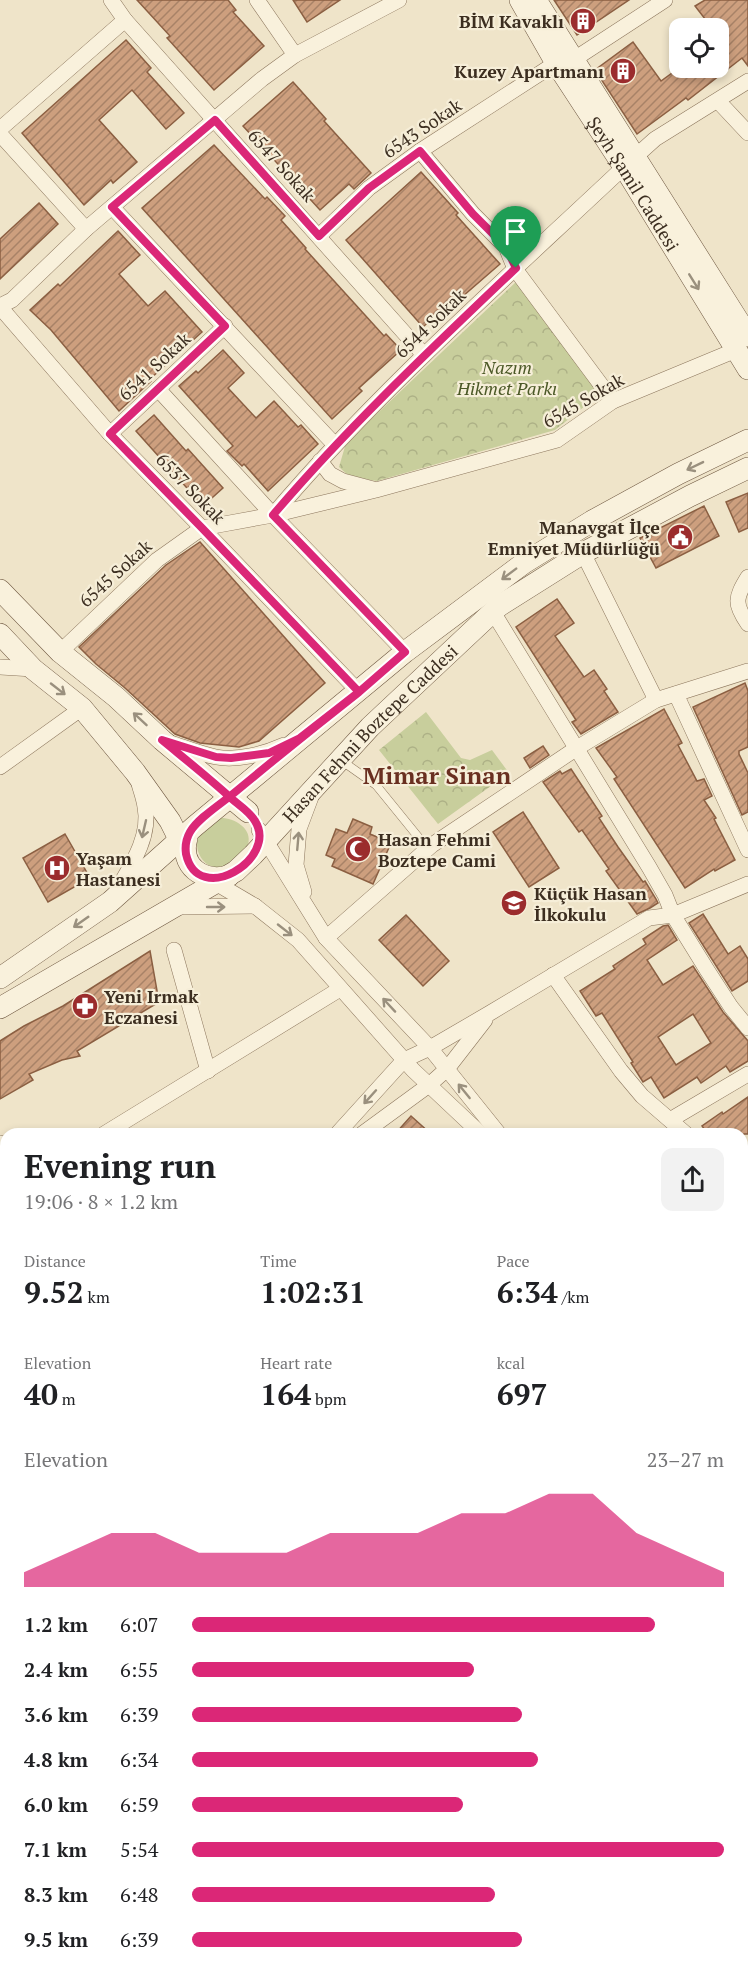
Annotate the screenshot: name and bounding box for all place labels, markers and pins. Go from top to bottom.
building icon: BİM Kavaklı [568,6,598,36]
place label: BİM Kavaklı [459,9,564,33]
building icon: Kuzey Apartmanı [608,56,638,86]
place label: Kuzey Apartmanı [454,59,604,83]
pin [490,206,541,268]
place label: Manavgat İlçe Emniyet Müdürlüğü [488,515,660,560]
public building icon: Manavgat İlçe Emniyet Müdürlüğü [665,522,695,552]
place label: Hasan Fehmi Boztepe Cami [378,827,496,872]
mosque icon: Hasan Fehmi Boztepe Cami [343,834,373,864]
place label: Yaşam Hastanesi [76,846,161,891]
hospital icon: Yaşam Hastanesi [42,853,72,883]
place label: Küçük Hasan İlkokulu [534,881,647,926]
school or university icon: Küçük Hasan İlkokulu [499,888,529,918]
place label: Yeni Irmak Eczanesi [104,984,199,1029]
pharmacy icon: Yeni Irmak Eczanesi [70,991,100,1021]

